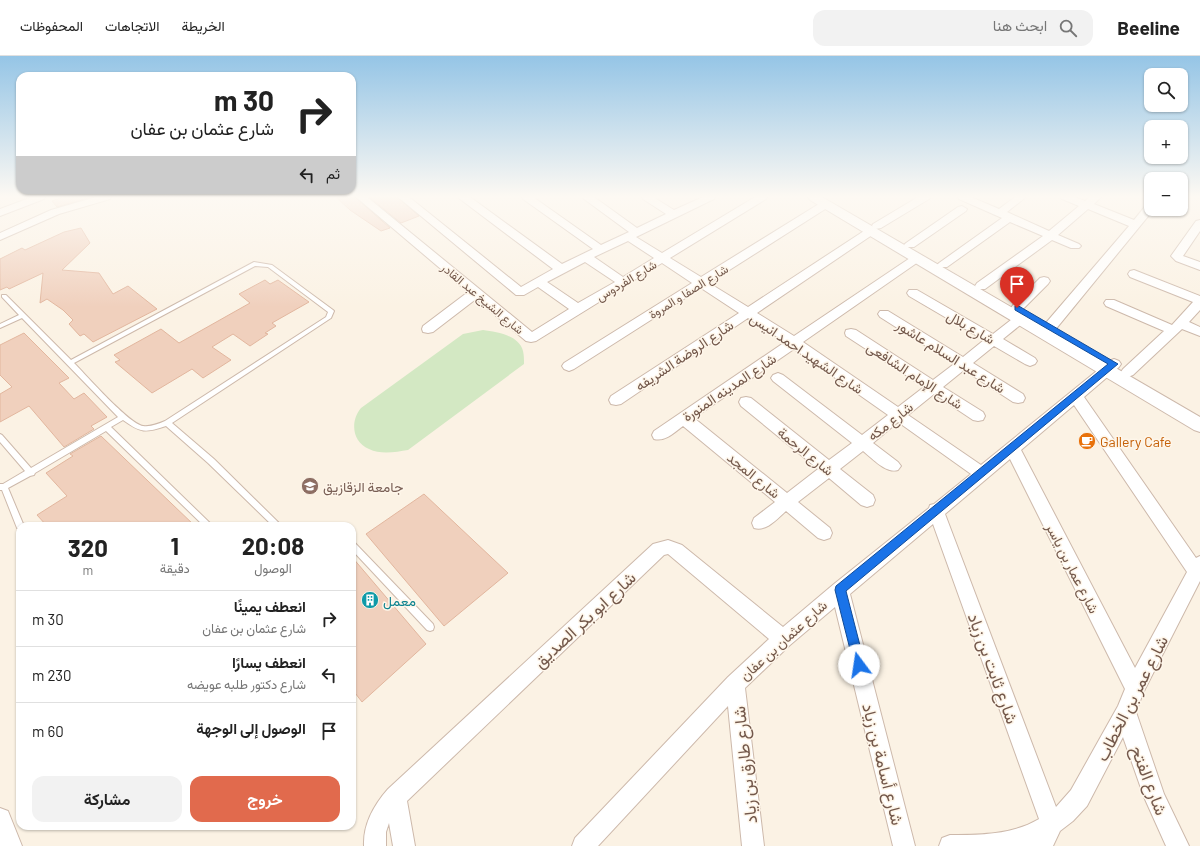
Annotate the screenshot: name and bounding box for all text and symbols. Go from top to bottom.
search box [813,10,1093,46]
text: ابحث هنا [993,16,1047,34]
text: Beeline [1117,16,1180,39]
text: المحفوظات [20,17,83,34]
text: الاتجاهات [105,17,159,34]
text: الخريطة [181,17,225,34]
icon: search [1057,17,1079,39]
map controls [1144,68,1188,216]
button: search [1144,68,1188,112]
text: 30 m [214,83,274,117]
icon: right [288,88,340,140]
text: شارع عثمان بن عفان [130,117,274,139]
button: + [1144,120,1188,164]
icon: left [296,164,318,186]
text: ثم [326,164,340,182]
button: − [1144,172,1188,216]
street label: شارع الفردوس [593,257,660,306]
street label: شارع الشيخ عبد القادر [436,259,527,339]
street label: شارع الصفا و المروة [646,261,732,324]
pin [1000,267,1034,308]
icon: arrive [1006,273,1028,295]
street label: شارع بلال [943,307,998,350]
street label: شارع الشهيد احمد انيس [745,309,867,400]
street label: شارع عبد السلام عاشور [891,315,1009,399]
street label: شارع الروضة الشريفه [632,316,738,397]
street label: شارع الإمام الشافعى [862,338,966,415]
street label: شارع المدينه المنورة [679,349,781,427]
street label: شارع مكه [864,398,918,446]
street label: شارع الرحمة [773,423,837,481]
cafe icon: Gallery Cafe [1077,431,1097,451]
place label: Gallery Cafe [1100,433,1172,450]
street label: شارع المجد [722,448,784,504]
school or university icon: جامعة الزقازيق [300,476,320,496]
place label: جامعة الزقازيق [323,478,403,496]
street label: شارع عمار بن ياسر [1040,519,1103,617]
text: 1 [171,531,179,560]
text: 20:08 [242,531,304,560]
text: 320 [68,533,108,562]
text: دقيقة [160,560,190,576]
text: الوصول [254,560,292,576]
text: m [83,562,93,578]
street label: شارع ابو بكر الصديق [529,567,641,674]
building icon: معمل [360,590,380,610]
place label: معمل [383,592,416,610]
street label: شارع عثمان بن عفان [736,596,832,686]
text: انعطف يمينًا [234,597,306,615]
icon: right [318,608,340,630]
text: 30 m [32,610,64,628]
street label: شارع ثابت بن زياد [962,610,1023,727]
text: شارع عثمان بن عفان [202,620,306,636]
street label: شارع عمر بن الخطاب [1091,632,1174,765]
position arrow [838,644,880,686]
text: انعطف يسارًا [232,653,306,671]
icon: left [318,664,340,686]
text: 230 m [32,666,72,684]
text: شارع دكتور طلبه عويضه [187,676,306,692]
street label: شارع أسامة بن زياد [856,701,909,828]
street label: شارع طارق بن زياد [728,705,763,825]
text: الوصول إلى الوجهة [196,719,306,737]
icon: arrive [318,720,340,742]
text: 60 m [32,722,64,740]
street label: شارع الفتح [1125,742,1172,819]
button: مشاركة [32,776,182,822]
button: خروج [190,776,340,822]

